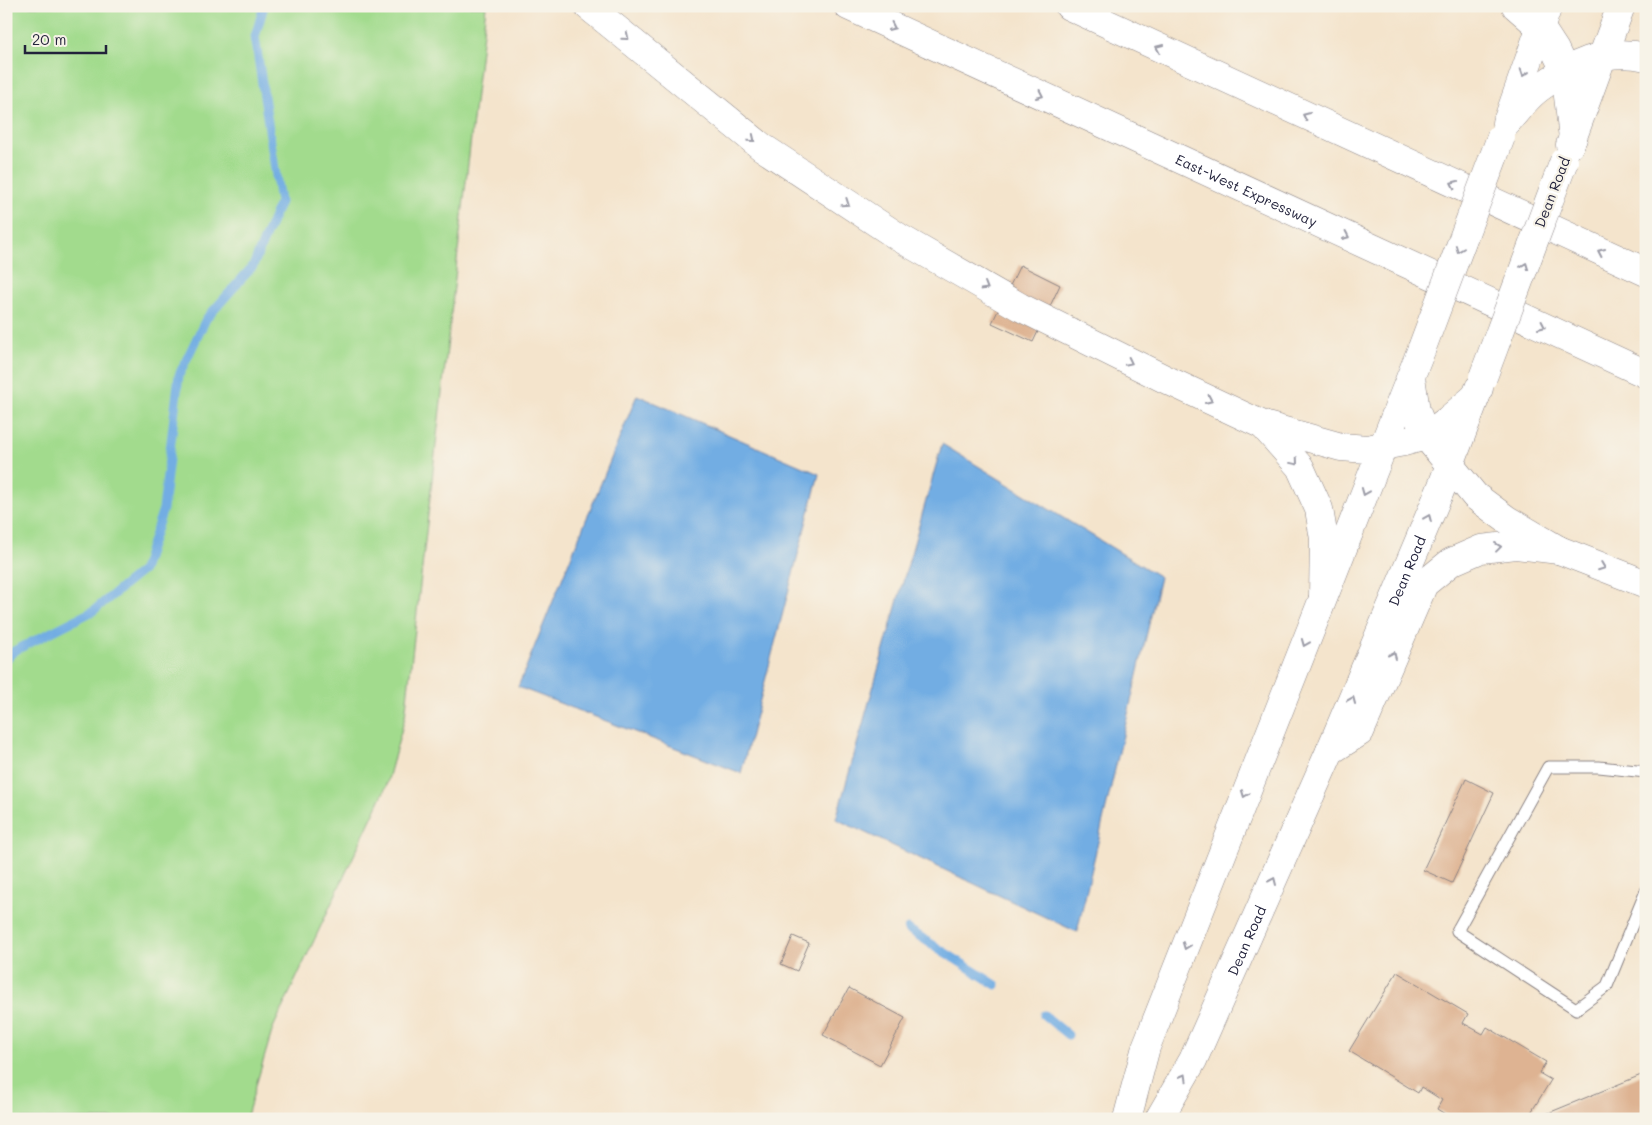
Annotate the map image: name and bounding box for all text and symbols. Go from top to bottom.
one-way arrow [887,20,896,31]
scale bar [25,22,106,54]
text: 20 m [32,29,66,49]
one-way arrow [620,31,629,39]
one-way arrow [1155,43,1164,54]
one-way arrow [1520,68,1530,76]
one-way arrow [1035,88,1044,99]
one-way arrow [1302,111,1311,122]
one-way arrow [747,133,756,142]
street label: East-West Expressway [1173,149,1321,231]
street label: Dean Road [1530,154,1574,230]
one-way arrow [1450,180,1459,190]
one-way arrow [840,197,850,206]
one-way arrow [1341,230,1350,240]
one-way arrow [1455,244,1465,252]
one-way arrow [1598,248,1607,258]
one-way arrow [1519,262,1529,271]
one-way arrow [980,281,989,291]
one-way arrow [1536,320,1545,330]
one-way arrow [1124,356,1133,366]
one-way arrow [1204,394,1213,404]
one-way arrow [1290,456,1299,465]
one-way arrow [1361,487,1371,496]
one-way arrow [1422,514,1432,523]
street label: Dean Road [1383,533,1430,608]
one-way arrow [1494,542,1502,553]
one-way arrow [1598,561,1606,571]
one-way arrow [1301,638,1311,647]
one-way arrow [1387,651,1398,660]
one-way arrow [1345,696,1356,705]
one-way arrow [1241,790,1251,798]
one-way arrow [1266,877,1277,886]
street label: Dean Road [1222,902,1270,978]
one-way arrow [1182,941,1192,950]
one-way arrow [1177,1073,1187,1082]

